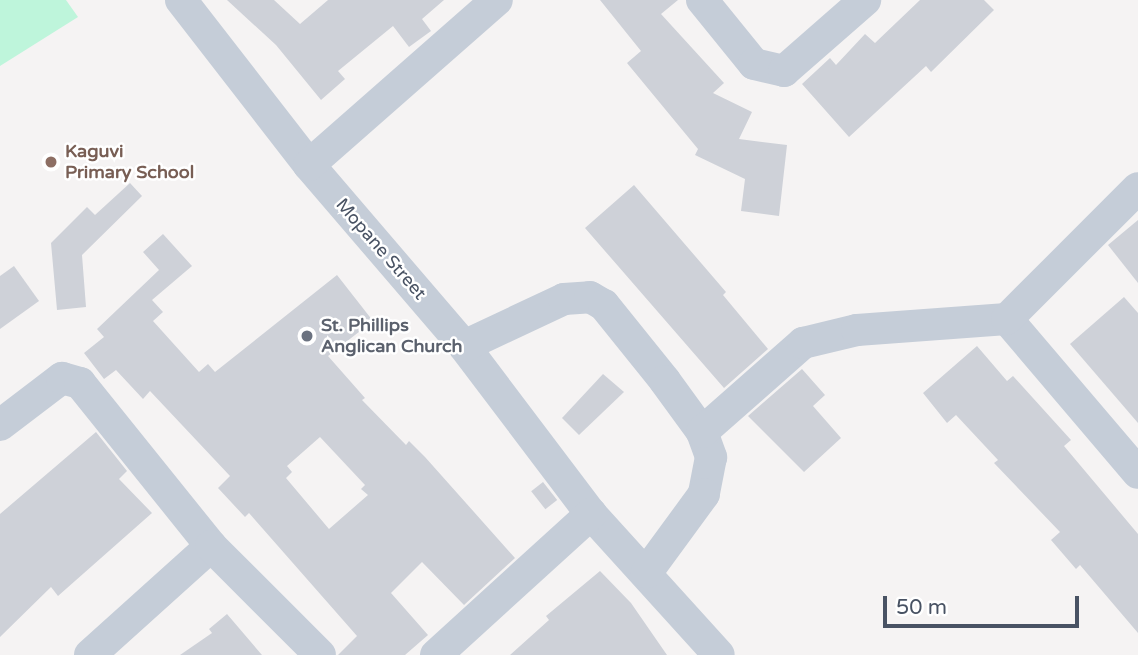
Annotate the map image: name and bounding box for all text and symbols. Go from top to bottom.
place label: Kaguvi Primary School [65,141,194,184]
marker: Kaguvi Primary School [43,154,59,170]
street label: Mopane Street [331,194,431,304]
place label: St. Phillips Anglican Church [321,315,462,358]
marker: St. Phillips Anglican Church [299,328,315,344]
scale bar [886,582,1082,626]
text: 50 m [896,595,947,620]

